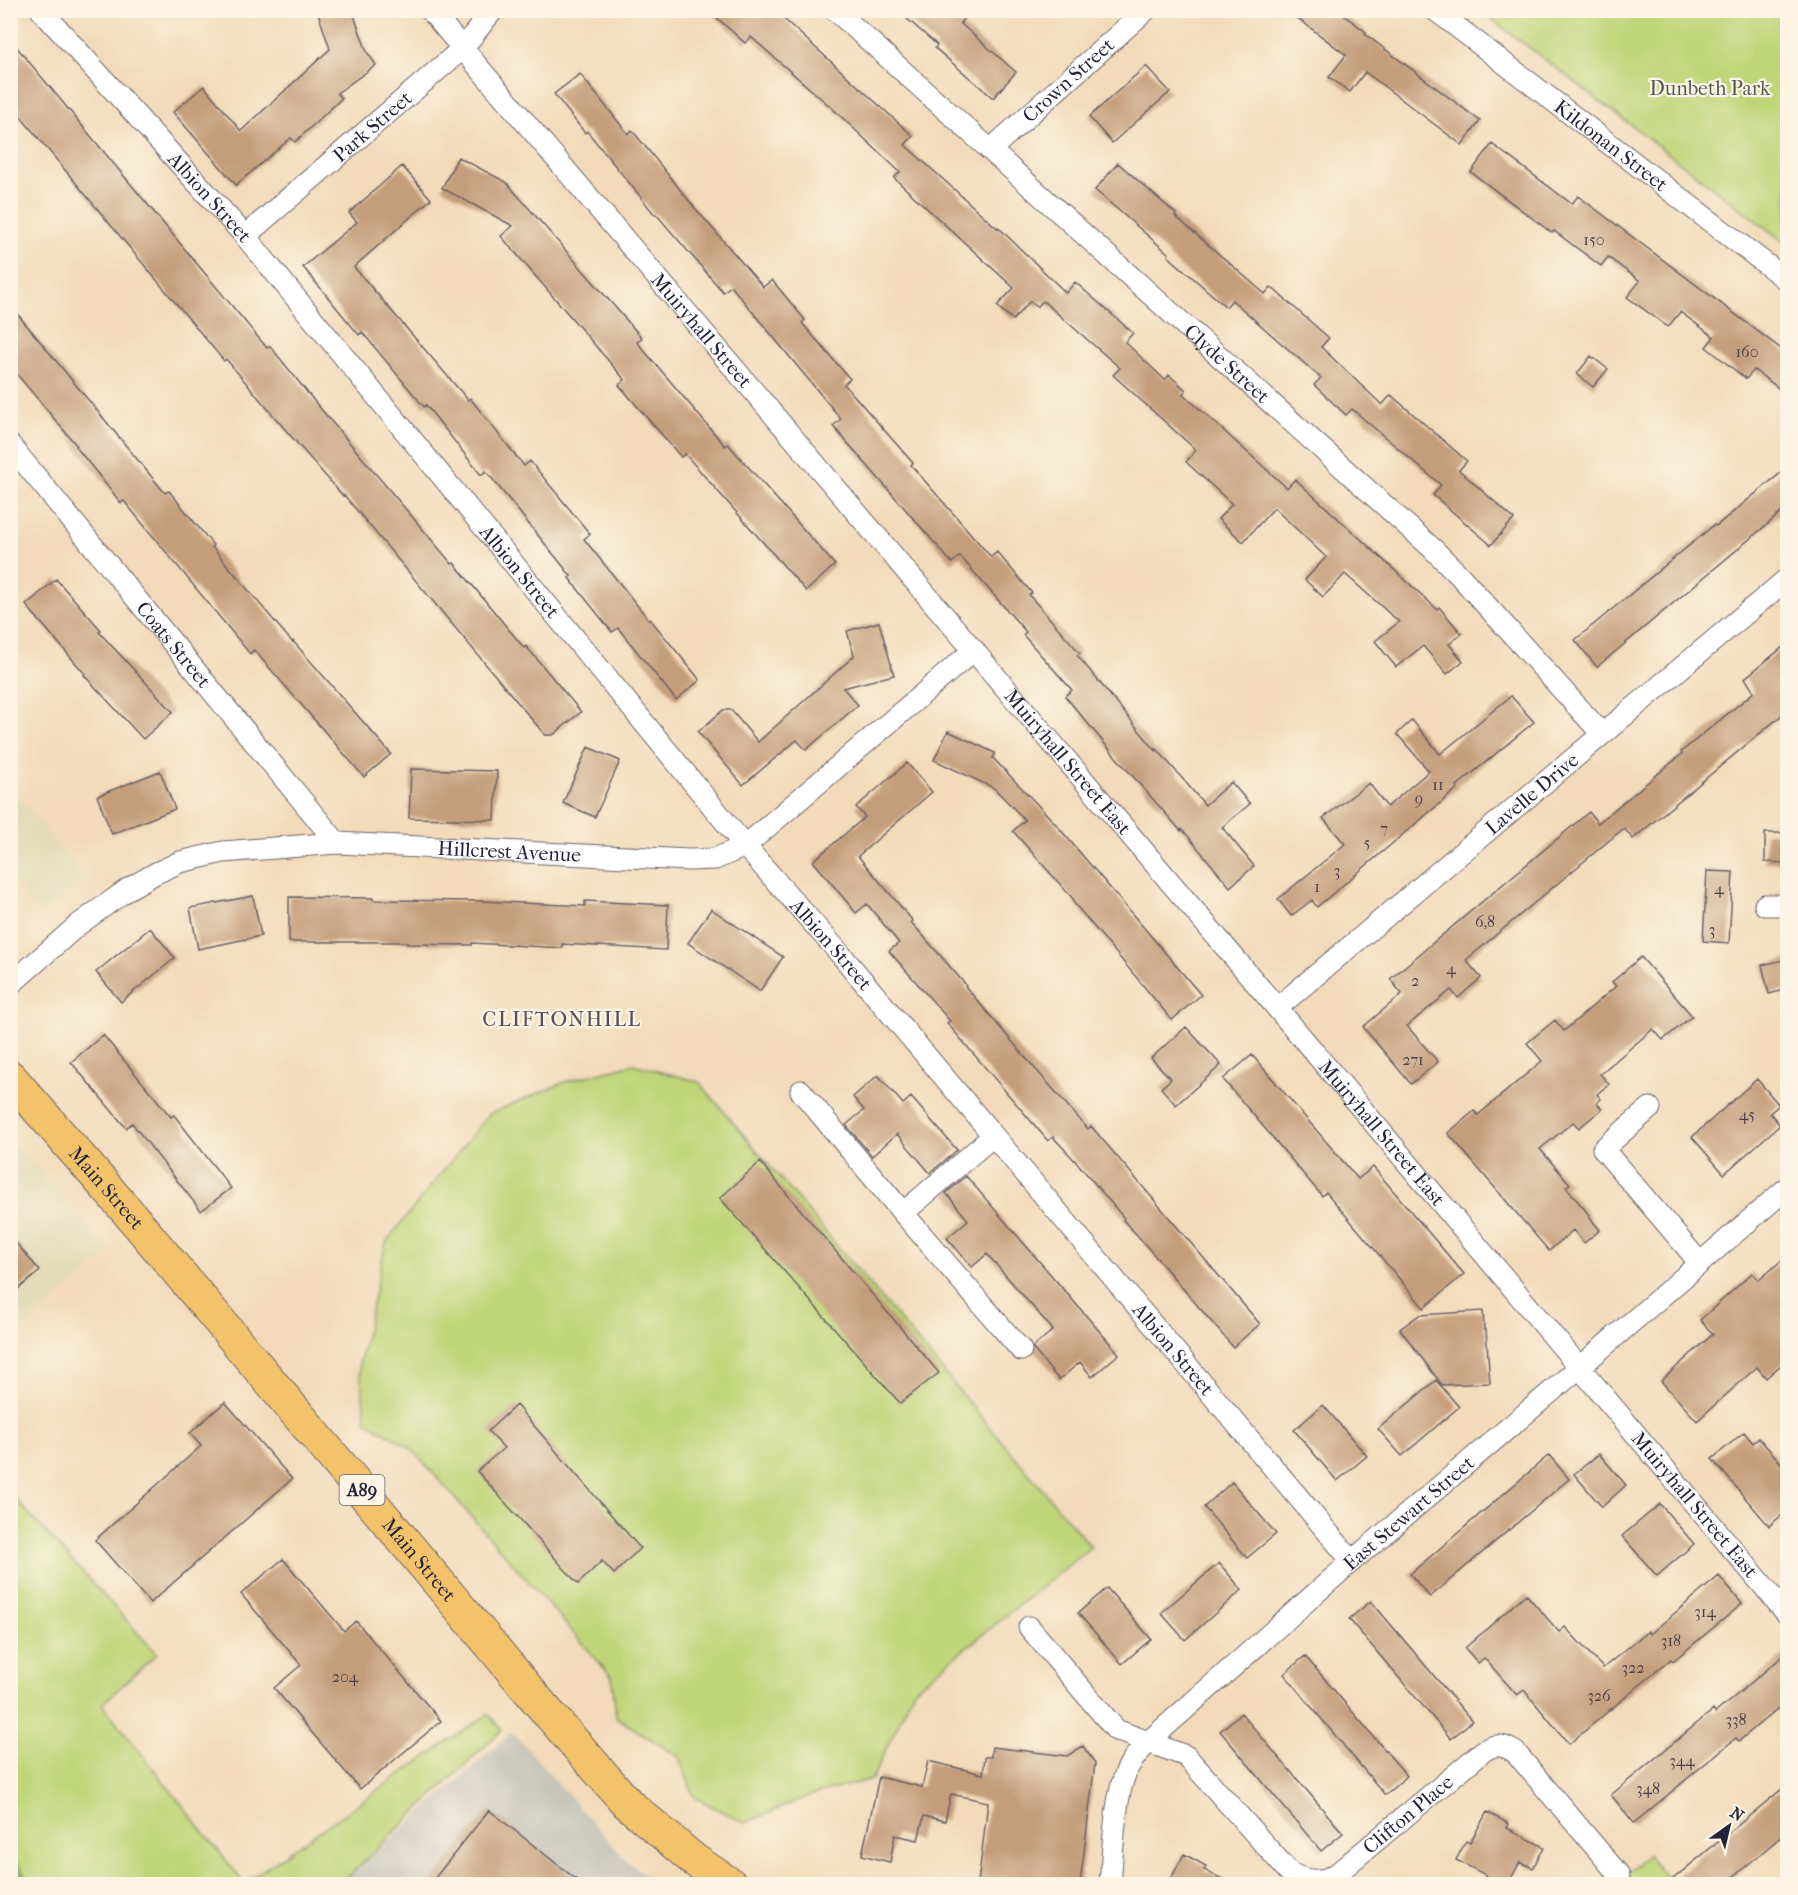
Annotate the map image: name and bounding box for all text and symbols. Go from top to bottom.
street label: Crown Street [1018,33,1119,127]
park label: Dunbeth Park [1650,77,1771,100]
street label: Park Street [328,86,416,167]
street label: Kildonan Street [1550,95,1672,196]
street label: Albion Street [163,147,257,247]
house number: 150 [1583,230,1605,249]
street label: Muiryhall Street [647,268,757,392]
street label: Clyde Street [1180,319,1274,408]
house number: 160 [1735,342,1759,361]
street label: Albion Street [474,519,565,622]
street label: Coats Street [132,597,216,692]
street label: Muiryhall Street East [1000,684,1136,839]
street label: Lavelle Drive [1481,748,1583,839]
house number: 11 [1432,775,1444,794]
house number: 9 [1415,789,1423,808]
house number: 7 [1380,819,1388,838]
house number: 5 [1364,833,1371,852]
street label: Hillcrest Avenue [437,836,582,866]
house number: 3 [1334,861,1340,880]
house number: 1 [1314,877,1320,896]
house number: 4 [1714,879,1724,898]
street label: Albion Street [785,893,877,995]
house number: 6,8 [1475,912,1495,931]
house number: 3 [1709,920,1715,939]
house number: 4 [1446,959,1456,978]
house number: 2 [1411,971,1419,990]
district label: CLIFTONHILL [482,1007,642,1031]
house number: 271 [1402,1050,1424,1069]
street label: Muiryhall Street East [1314,1055,1450,1210]
house number: 45 [1739,1105,1755,1124]
street label: Main Street [64,1142,149,1234]
street label: Albion Street [1127,1298,1219,1400]
street label: Muiryhall Street East [1627,1427,1763,1582]
street label: East Stewart Street [1339,1451,1479,1575]
road number: A89 [340,1475,385,1505]
street label: Main Street [378,1513,461,1606]
house number: 314 [1694,1602,1716,1621]
house number: 318 [1661,1631,1681,1650]
house number: 322 [1621,1658,1645,1677]
house number: 204 [332,1667,359,1686]
house number: 326 [1587,1686,1611,1705]
house number: 338 [1725,1710,1747,1729]
house number: 344 [1669,1751,1695,1770]
street label: Clifton Place [1358,1770,1457,1858]
house number: 348 [1636,1779,1660,1798]
north arrow [1699,1796,1759,1856]
text: N [1727,1803,1748,1826]

